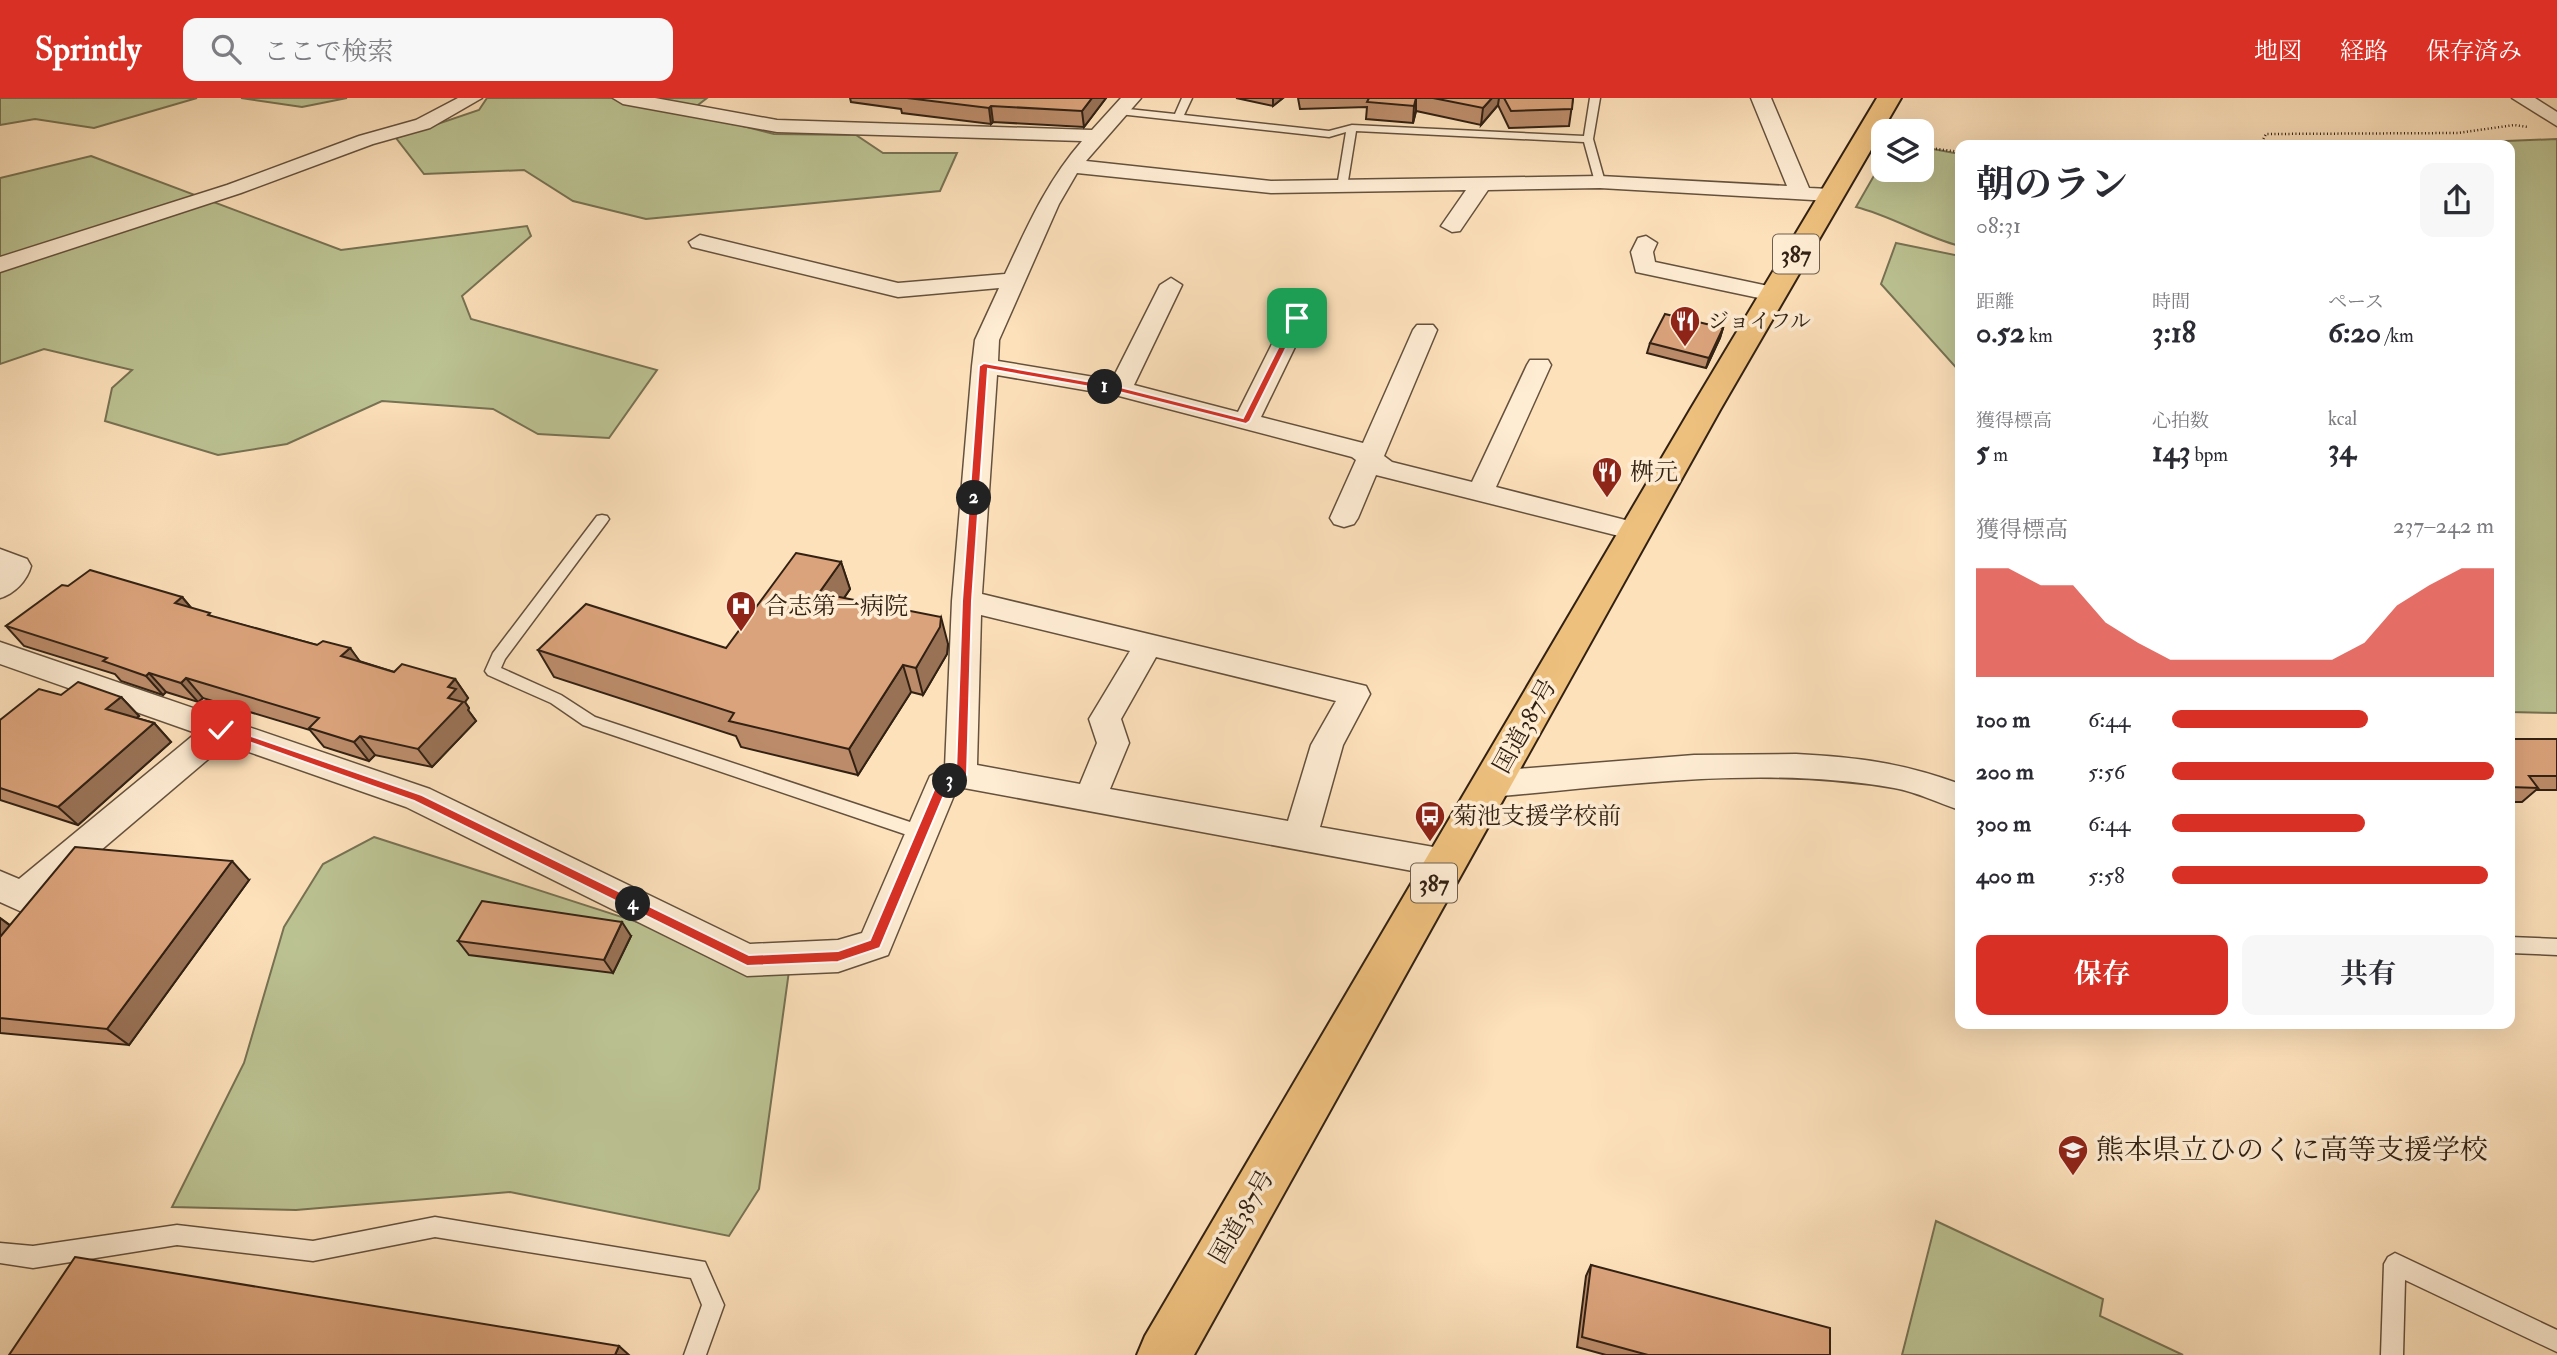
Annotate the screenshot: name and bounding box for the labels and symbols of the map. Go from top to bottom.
road number: 387 [1773,234,1819,274]
pin [1267,288,1327,348]
restaurant icon: ジョイフル [1668,304,1702,348]
place label: ジョイフル [1708,308,1811,335]
pin: 1 [1088,370,1122,404]
restaurant icon: 桝元 [1590,455,1624,499]
place label: 桝元 [1630,457,1678,488]
pin: 2 [956,480,992,516]
hospital icon: 合志第一病院 [724,589,758,633]
place label: 合志第一病院 [764,591,908,622]
street label: 国道387号 [1486,673,1564,779]
pin [191,700,251,760]
pin: 3 [932,764,968,798]
bus stop icon: 菊池支援学校前 [1413,799,1447,843]
place label: 菊池支援学校前 [1453,801,1621,832]
road number: 387 [1411,863,1457,902]
pin: 4 [616,886,650,922]
school or university icon: 熊本県立ひのくに高等支援学校 [2056,1133,2090,1177]
place label: 熊本県立ひのくに高等支援学校 [2096,1133,2488,1168]
street label: 国道387号 [1203,1164,1281,1270]

